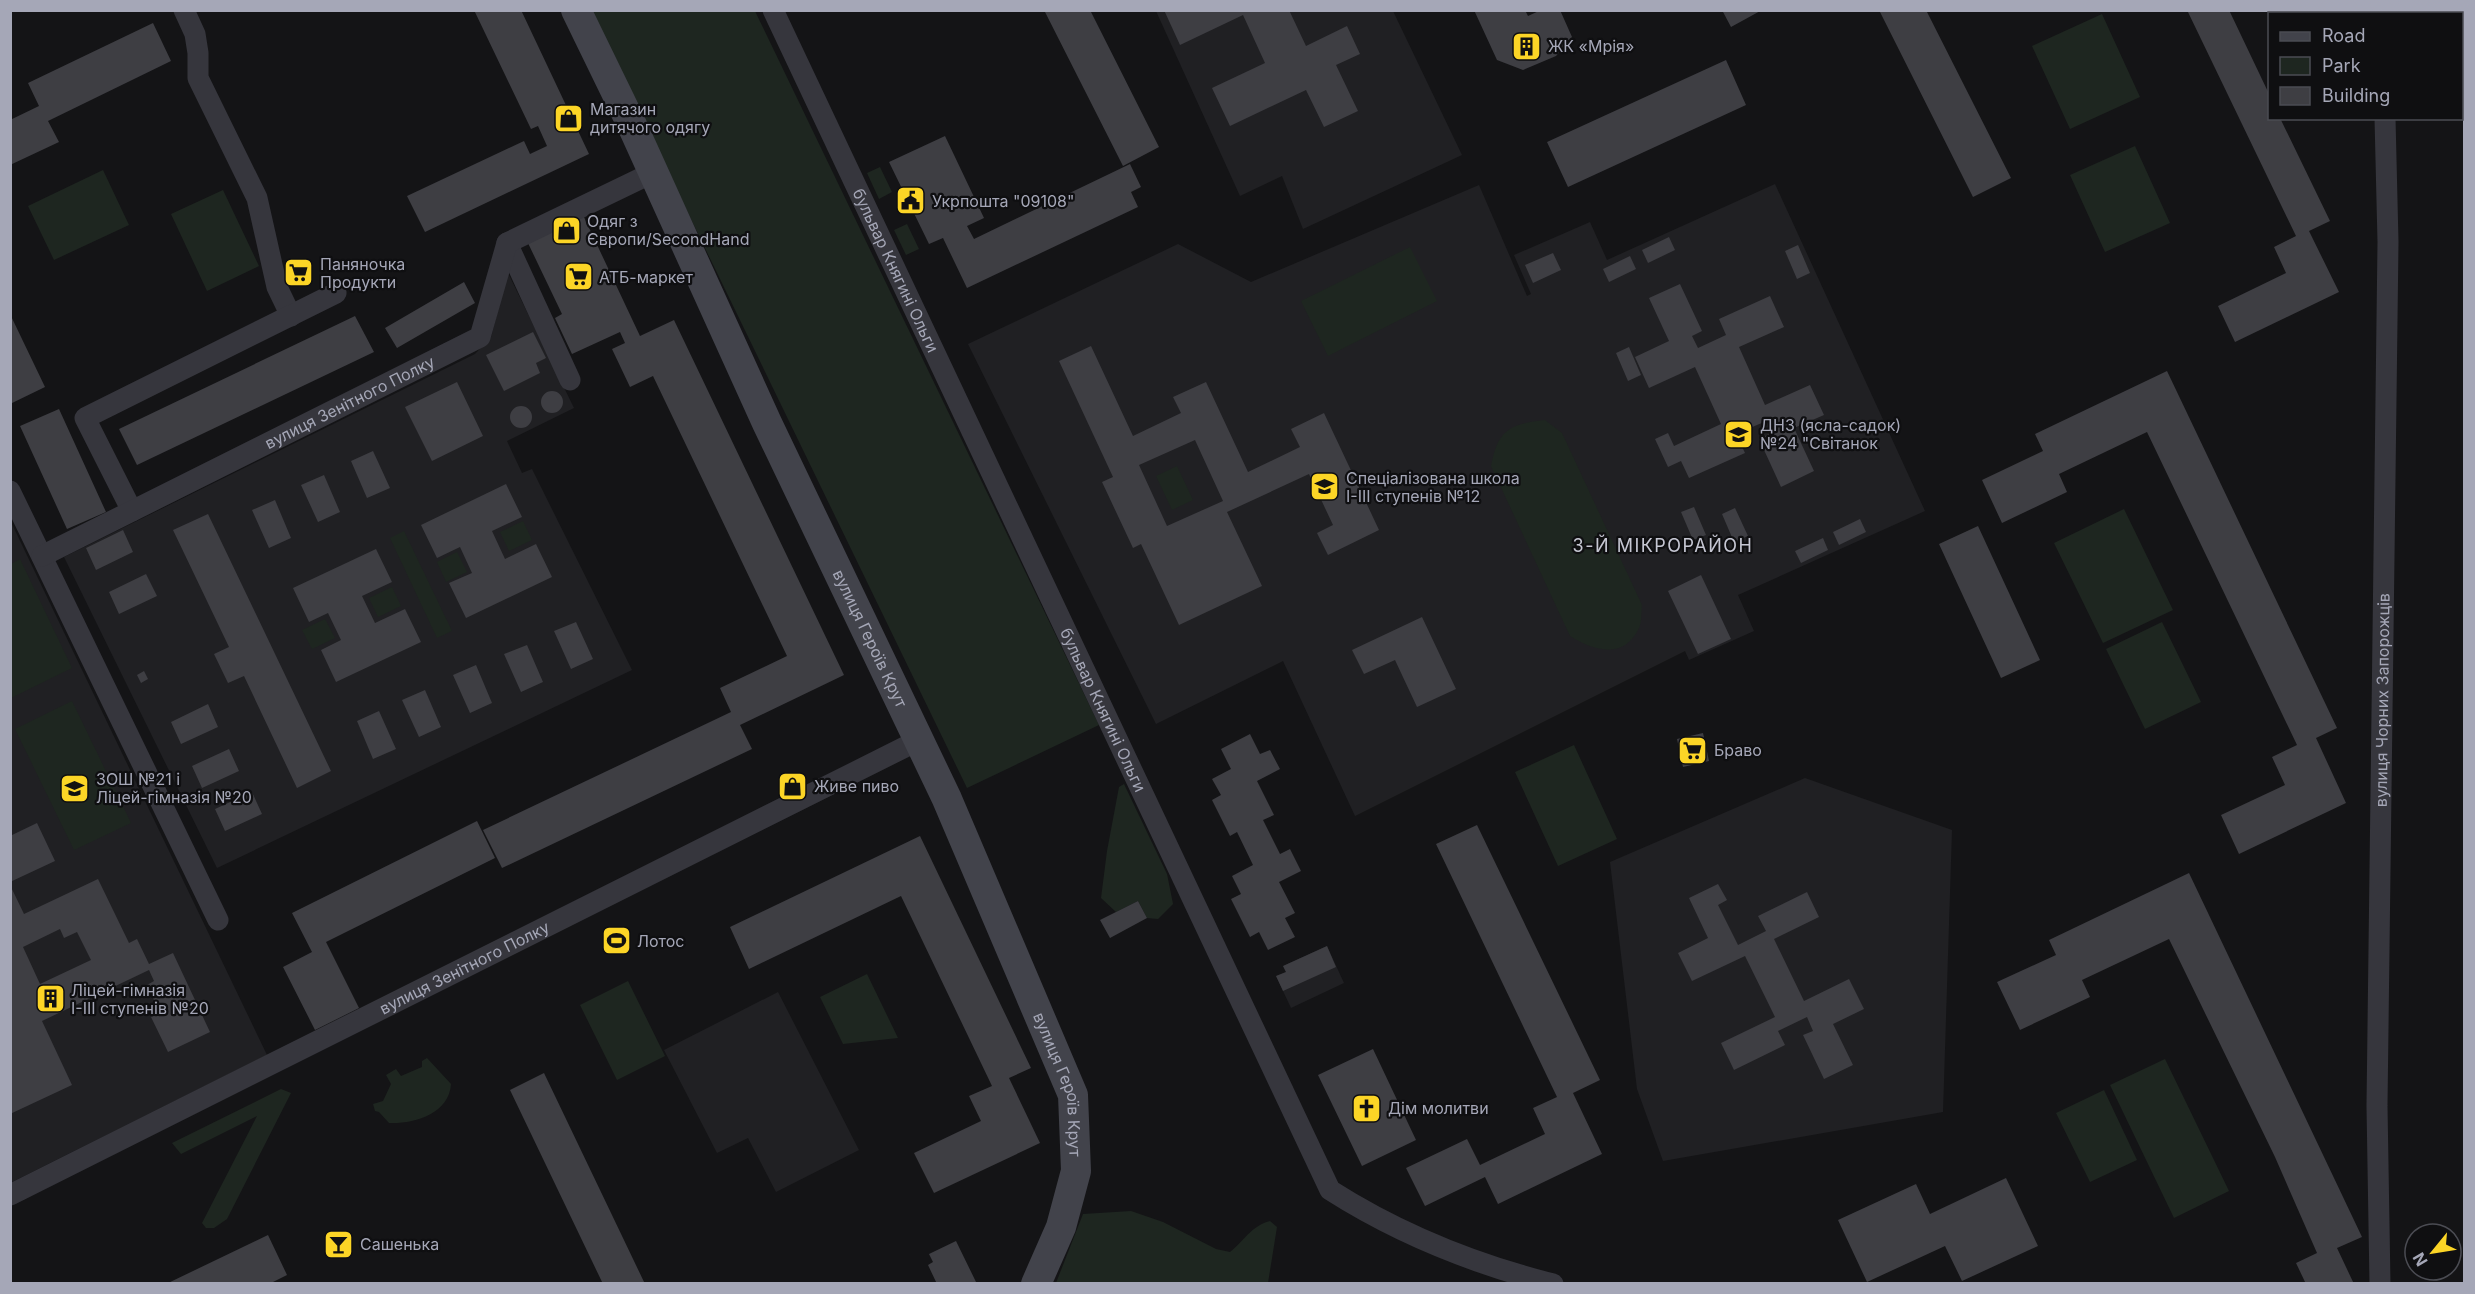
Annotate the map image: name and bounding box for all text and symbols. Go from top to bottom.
legend [2268,12,2463,120]
text: Road [2322,25,2365,46]
building icon: ЖК «Мрія» [1511,30,1543,62]
place label: ЖК «Мрія» [1548,36,1634,56]
text: Park [2322,55,2361,76]
text: Building [2322,85,2390,106]
place label: Магазин дитячого одягу [590,99,710,137]
shop icon: Магазин дитячого одягу [553,102,585,134]
street label: бульвар Княгині Ольги [849,185,943,356]
public building icon: Укрпошта "09108" [895,185,927,217]
place label: Укрпошта "09108" [932,191,1074,211]
place label: Одяг з Європи/SecondHand [587,211,749,249]
shop icon: Одяг з Європи/SecondHand [550,214,582,246]
place label: Паняночка Продукти [320,254,405,292]
supermarket icon: Паняночка Продукти [283,257,315,289]
supermarket icon: АТБ-маркет [562,261,594,293]
place label: АТБ-маркет [599,267,693,287]
street label: вулиця Зенітного Полку [261,351,438,453]
place label: ДНЗ (ясла-садок) №24 "Світанок [1760,415,1901,453]
school or university icon: ДНЗ (ясла-садок) №24 "Світанок [1723,418,1755,450]
place label: Спеціалізована школа І-ІІІ ступенів №12 [1346,468,1520,506]
school or university icon: Спеціалізована школа І-ІІІ ступенів №12 [1309,471,1341,503]
district label: 3-Й МІКРОРАЙОН [1573,534,1753,556]
street label: вулиця Героїв Крут [829,566,912,711]
street label: вулиця Чорних Запорожців [2371,593,2394,807]
street label: бульвар Княгині Ольги [1056,625,1151,795]
supermarket icon: Браво [1677,734,1709,766]
place label: Браво [1714,740,1762,760]
place label: ЗОШ №21 і Ліцей-гімназія №20 [96,769,252,807]
shop icon: Живе пиво [777,770,809,802]
school or university icon: ЗОШ №21 і Ліцей-гімназія №20 [59,772,91,804]
place label: Живе пиво [814,776,899,796]
street label: вулиця Зенітного Полку [376,917,553,1019]
sports icon: Лотос [600,925,632,957]
place label: Лотос [637,931,684,951]
place label: Ліцей-гімназія I-III ступенів №20 [71,980,209,1018]
building icon: Ліцей-гімназія I-III ступенів №20 [34,983,66,1015]
street label: вулиця Героїв Крут [1029,1009,1085,1158]
church icon: Дім молитви [1351,1092,1383,1124]
place label: Дім молитви [1388,1098,1489,1118]
north arrow [2403,1222,2463,1282]
bar icon: Сашенька [323,1228,355,1260]
place label: Сашенька [360,1234,439,1254]
text: N [2408,1249,2432,1270]

